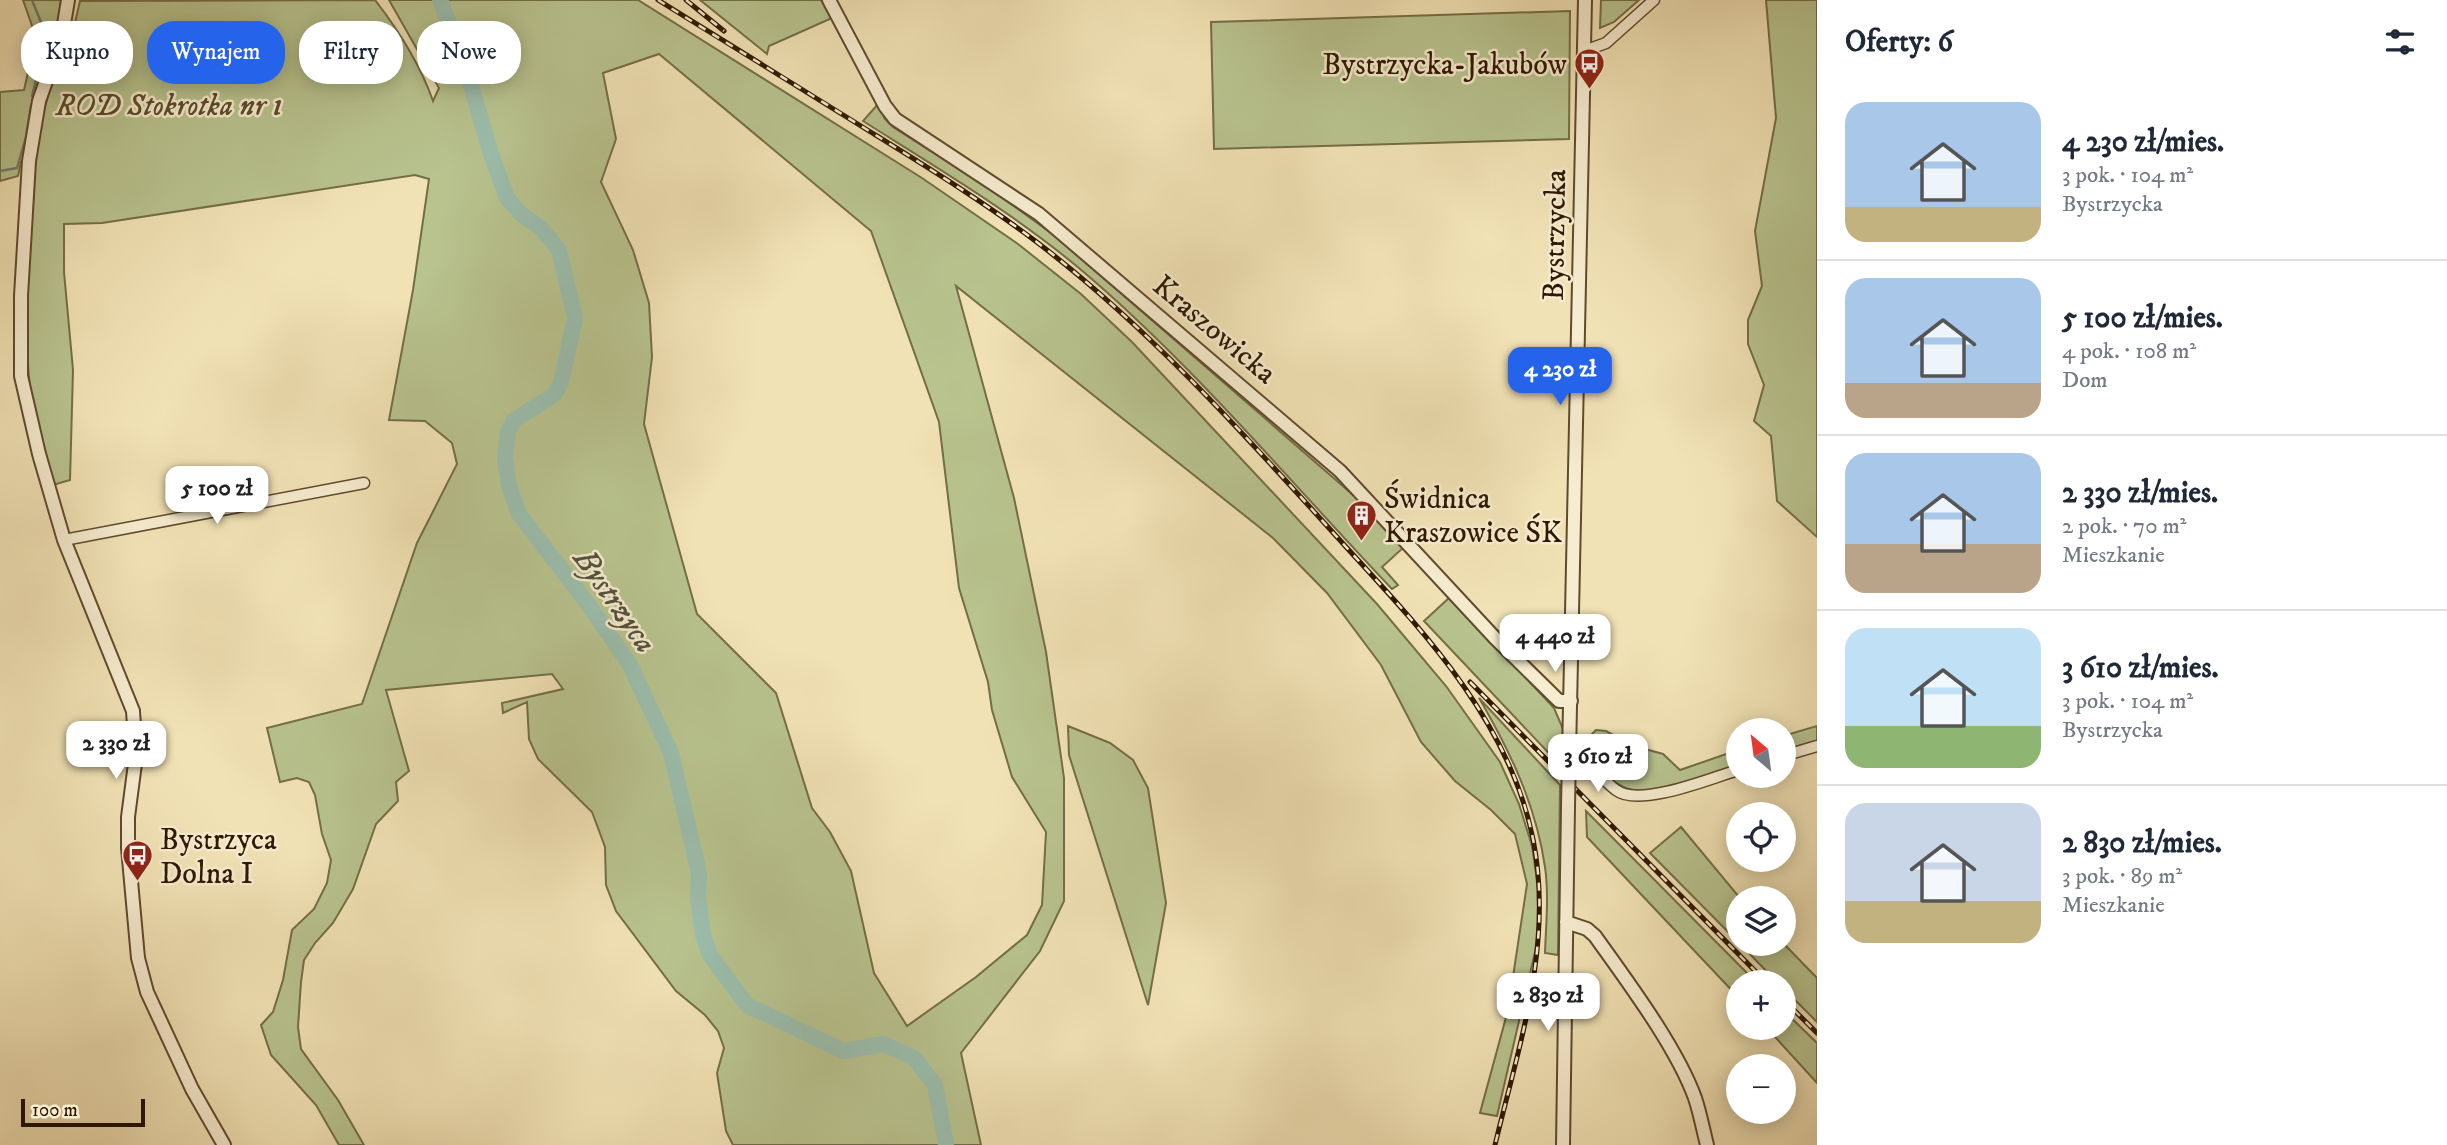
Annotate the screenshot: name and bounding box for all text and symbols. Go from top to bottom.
chip: Kupno [21,21,133,84]
chip: Wynajem [147,21,285,84]
chip: Filtry [299,21,403,84]
chip: Nowe [417,21,521,84]
icon: filters [2381,23,2419,61]
text: Oferty: 6 [1845,24,1953,61]
place label: Bystrzycka-Jakubów [1322,47,1567,84]
bus stop icon: Bystrzycka-Jakubów [1573,47,1607,91]
park label: ROD Stokrotka nr 1 [54,88,283,125]
text: 4 230 zł/mies. [2062,124,2224,161]
icon: home [1901,130,1985,214]
text: 3 pok. · 104 m² [2062,161,2193,190]
street label: Bystrzycka [1536,169,1575,301]
text: Bystrzycka [2062,190,2163,219]
street label: Kraszowicka [1145,268,1284,393]
text: 5 100 zł/mies. [2062,300,2223,337]
icon: home [1901,306,1985,390]
text: 4 pok. · 108 m² [2062,337,2196,366]
pin: 4 230 zł [1488,348,1632,407]
text: 4 230 zł [1524,355,1596,384]
text: Dom [2062,366,2108,395]
pin: 5 100 zł [145,466,289,526]
text: 5 100 zł [181,474,253,503]
text: 2 330 zł/mies. [2062,475,2218,512]
place label: Świdnica Kraszowice ŚK [1384,479,1562,552]
icon: home [1901,481,1985,565]
building icon: Świdnica Kraszowice ŚK [1344,498,1378,542]
text: 2 pok. · 70 m² [2062,512,2187,541]
water label: Bystrzyca [563,540,665,661]
text: Mieszkanie [2062,541,2165,570]
pin: 4 440 zł [1483,614,1627,674]
text: 4 440 zł [1516,622,1594,651]
text: 3 610 zł/mies. [2062,650,2219,687]
icon: home [1901,656,1985,740]
text: 3 pok. · 104 m² [2062,687,2193,716]
text: Bystrzycka [2062,716,2163,745]
north arrow [1726,718,1796,788]
map controls [1726,718,1796,1124]
pin: 2 330 zł [44,722,188,781]
text: 2 330 zł [82,729,150,758]
pin: 3 610 zł [1526,734,1670,794]
text: 3 610 zł [1564,742,1632,771]
button: locate [1726,802,1796,872]
place label: Bystrzyca Dolna I [160,822,277,893]
text: 2 830 zł/mies. [2062,825,2222,862]
icon: home [1901,831,1985,915]
bus stop icon: Bystrzyca Dolna I [120,839,154,883]
text: 3 pok. · 89 m² [2062,862,2182,891]
button: layers [1726,886,1796,956]
text: Mieszkanie [2062,891,2165,920]
button: + [1726,970,1796,1040]
pin: 2 830 zł [1476,974,1620,1033]
text: 2 830 zł [1513,981,1583,1010]
button: − [1726,1054,1796,1124]
scale bar [21,1096,145,1128]
text: 100 m [32,1099,78,1122]

